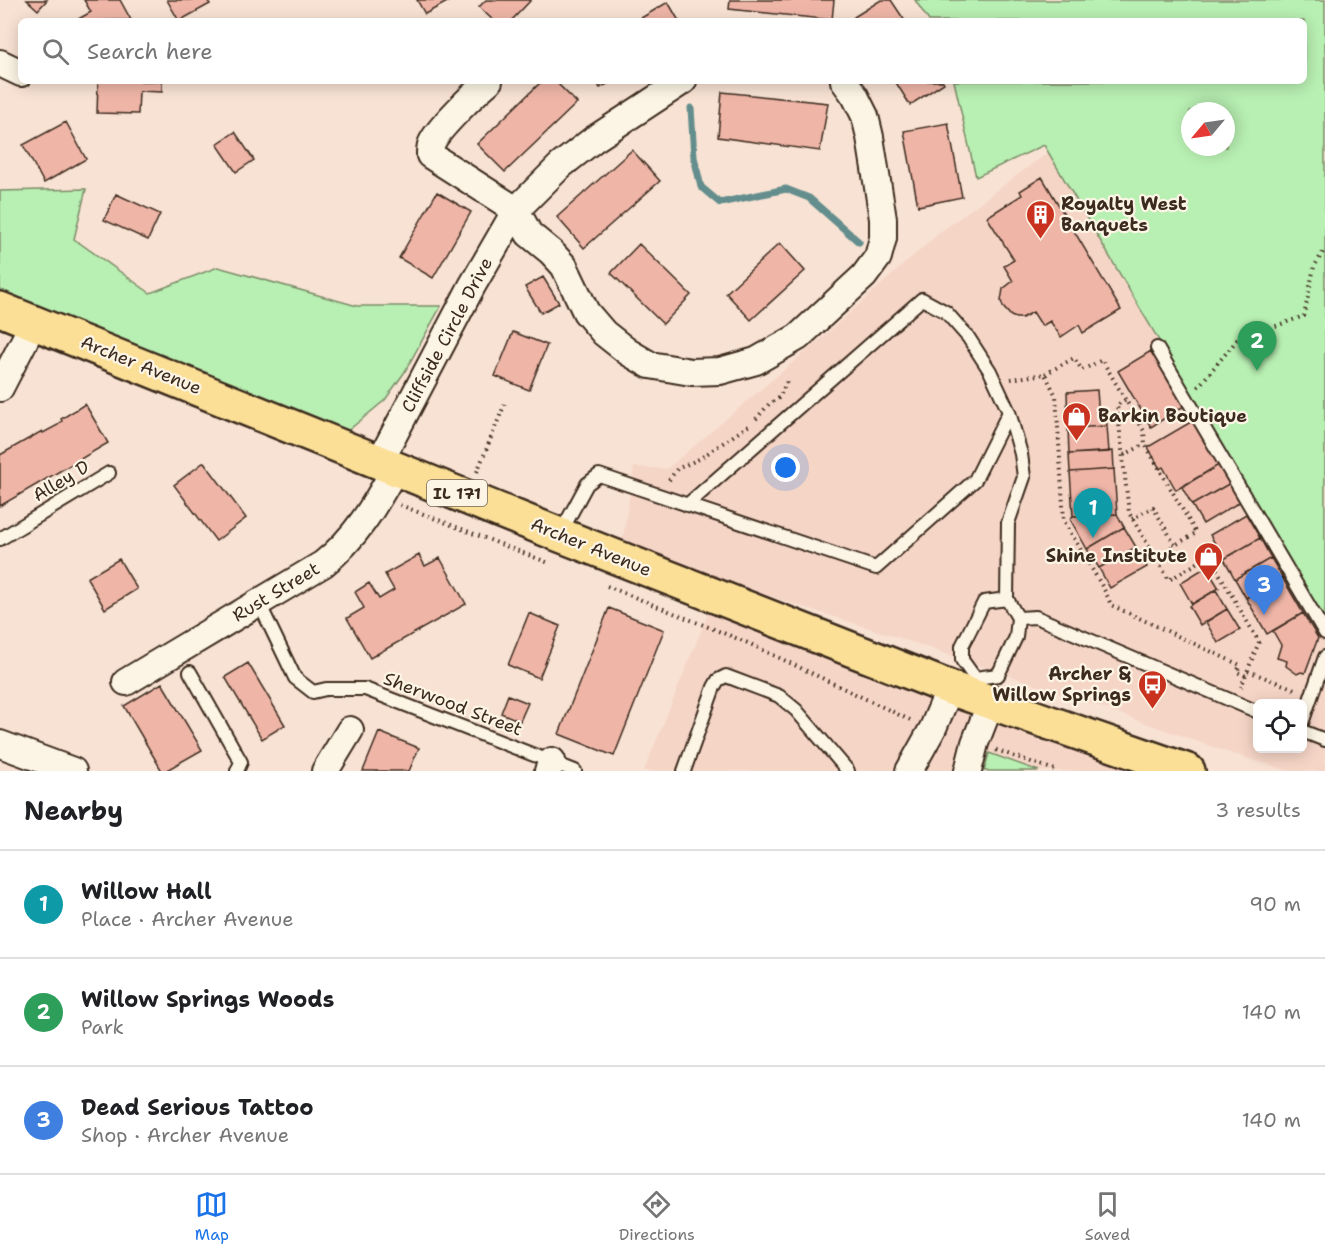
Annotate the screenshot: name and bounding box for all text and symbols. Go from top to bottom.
search box [18,18,1307,84]
icon: search [39,35,72,68]
text: Search here [87,37,213,66]
north arrow [1181,102,1235,156]
place label: Royalty West Banquets [1061,192,1187,237]
building icon: Royalty West Banquets [1024,198,1056,240]
street label: Cliffside Circle Drive [396,253,498,417]
pin: 2 [1238,322,1276,371]
street label: Archer Avenue [77,330,205,400]
shop icon: Barkin Boutique [1061,400,1093,442]
place label: Barkin Boutique [1098,404,1247,428]
your location [771,453,800,482]
street label: Alley D [28,455,94,507]
road number: IL 171 [427,480,487,506]
pin: 1 [1074,488,1112,538]
street label: Archer Avenue [527,512,655,582]
shop icon: Shine Institute [1192,540,1224,582]
place label: Shine Institute [1046,544,1187,568]
street label: Rust Street [228,556,324,627]
pin: 3 [1244,566,1284,615]
place label: Archer & Willow Springs [993,662,1132,707]
street label: Sherwood Street [380,666,526,742]
bus stop icon: Archer & Willow Springs [1136,668,1168,710]
map controls [1253,699,1307,753]
button: locate [1253,699,1307,753]
text: Nearby [24,793,123,828]
text: 3 results [1215,797,1301,823]
text: Willow Hall [81,877,212,906]
text: 1 [39,891,48,917]
text: 90 m [1249,891,1301,917]
text: Place · Archer Avenue [81,906,294,932]
text: Willow Springs Woods [81,985,334,1014]
text: 2 [37,999,51,1025]
text: 140 m [1242,999,1301,1025]
text: Park [81,1014,124,1040]
text: Dead Serious Tattoo [81,1093,314,1122]
text: 3 [37,1107,51,1133]
text: 140 m [1242,1107,1301,1133]
text: Shop · Archer Avenue [81,1122,289,1148]
tab: Map [195,1188,229,1245]
tab: Directions [619,1188,695,1245]
tab: Saved [1085,1188,1130,1245]

